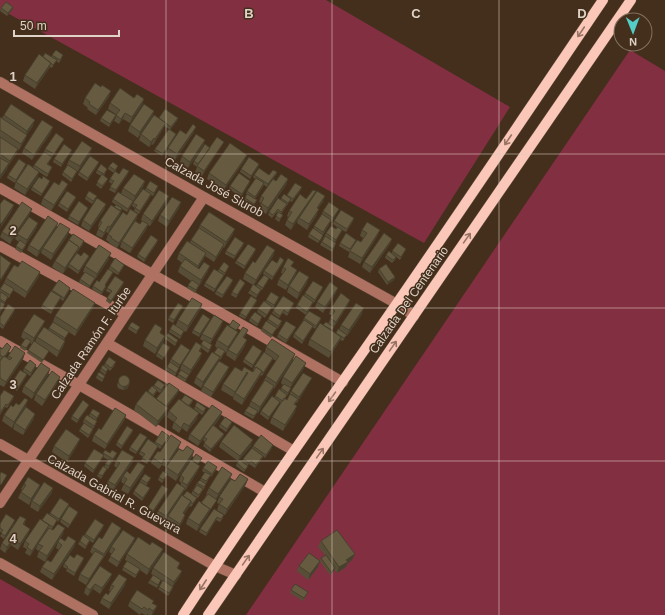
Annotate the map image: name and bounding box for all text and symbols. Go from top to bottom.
text: B [244,6,254,21]
text: C [411,6,421,21]
text: D [577,6,587,21]
scale bar [14,12,119,38]
north arrow [613,12,653,52]
text: 50 m [20,19,47,33]
one-way arrow [577,26,585,37]
text: N [629,36,637,48]
text: 1 [9,69,17,84]
one-way arrow [504,134,512,145]
street label: Calzada José Siurob [162,154,266,220]
text: 2 [9,223,17,238]
one-way arrow [463,233,471,244]
street label: Calzada Del Centenario [367,244,451,356]
street label: Calzada Ramón F. Iturbe [48,284,134,402]
one-way arrow [389,340,397,351]
text: 3 [9,377,17,392]
one-way arrow [328,391,336,402]
one-way arrow [316,447,324,458]
street label: Calzada Gabriel R. Guevara [45,451,184,537]
text: 4 [9,531,17,546]
one-way arrow [242,555,250,566]
one-way arrow [199,579,207,590]

